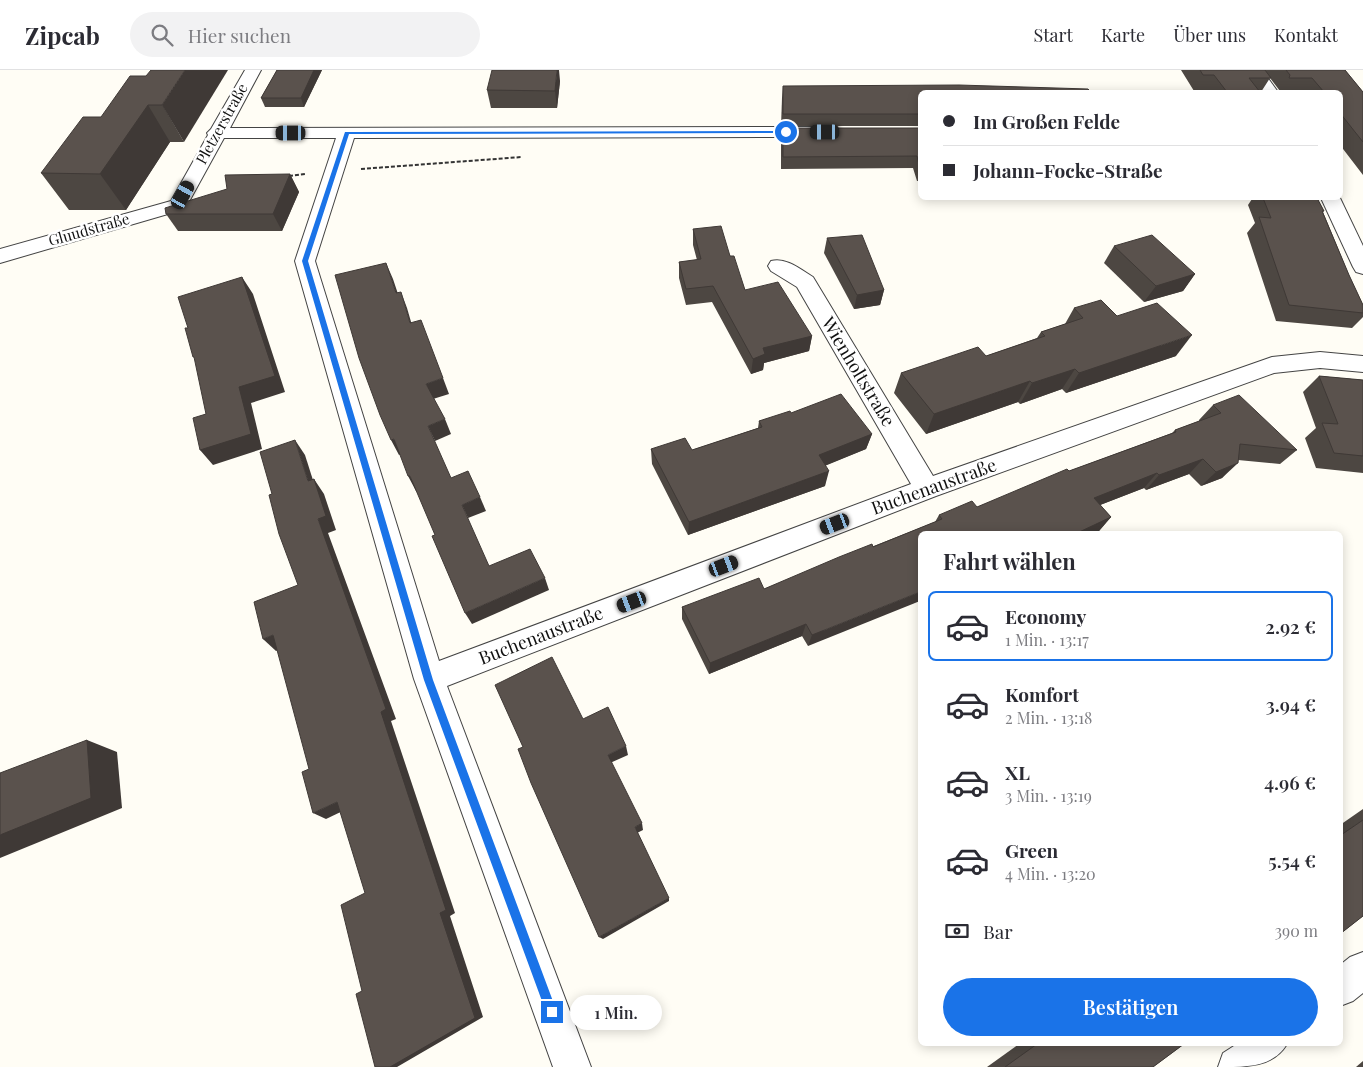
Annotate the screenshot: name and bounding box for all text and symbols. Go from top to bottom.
search box [130,12,480,57]
text: Zipcab [25,19,100,51]
icon: search [148,21,176,49]
text: Hier suchen [188,22,291,48]
text: Start [1033,23,1073,47]
text: Karte [1101,23,1145,47]
text: Über uns [1173,23,1246,47]
text: Kontakt [1274,23,1338,47]
street label: Pletzerstraße [191,79,252,168]
text: Im Großen Felde [973,108,1120,134]
route start [775,121,797,143]
car [810,125,840,140]
car [276,126,306,141]
text: Johann-Focke-Straße [973,157,1163,183]
car [169,178,196,212]
street label: Gluudstraße [46,208,132,250]
street label: Wienholtstraße [816,311,901,431]
street label: Buchenaustraße [868,452,999,520]
car [818,512,851,536]
text: Fahrt wählen [943,546,1076,576]
car [707,554,740,578]
car [615,590,648,614]
street label: Buchenaustraße [475,600,606,670]
text: Economy [1005,603,1086,629]
icon: car [945,604,990,649]
text: 2.92 € [1265,613,1316,639]
text: 1 Min. · 13:17 [1005,629,1089,650]
text: Komfort [1005,681,1079,707]
icon: car [945,682,990,727]
text: 3.94 € [1266,691,1316,717]
text: 2 Min. · 13:18 [1005,707,1092,728]
text: XL [1005,759,1030,785]
icon: car [945,760,990,805]
text: 4.96 € [1264,769,1316,795]
text: 3 Min. · 13:19 [1005,785,1092,806]
text: Green [1005,837,1058,863]
icon: car [945,838,990,883]
text: 5.54 € [1268,847,1316,873]
text: 4 Min. · 13:20 [1005,863,1096,884]
icon: cash [943,917,971,945]
text: Bar [983,918,1013,944]
text: 390 m [1275,920,1318,941]
button: Bestätigen [943,978,1318,1036]
callout: 1 Min. [570,994,662,1030]
route end [541,1001,563,1023]
text: 1 Min. [594,1002,638,1023]

